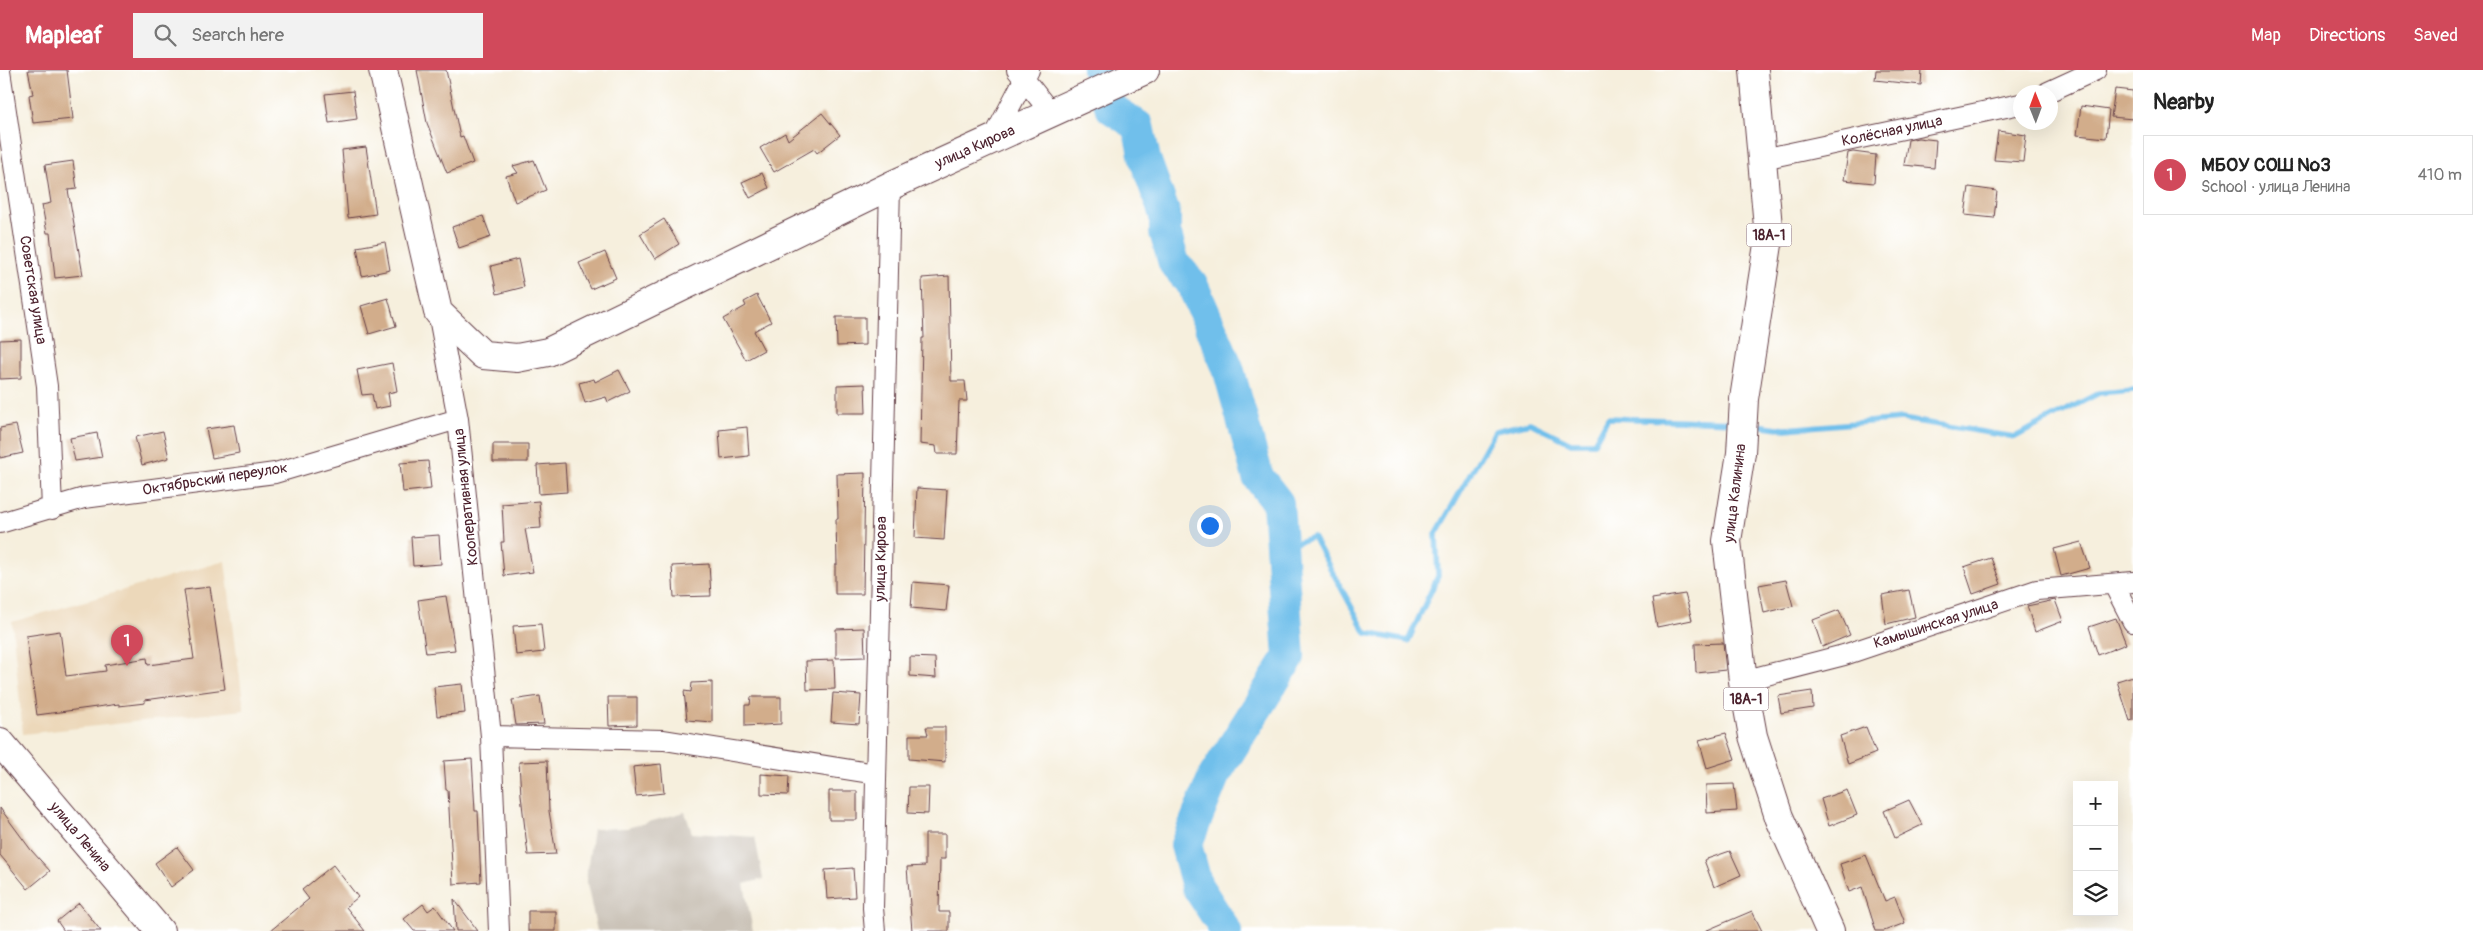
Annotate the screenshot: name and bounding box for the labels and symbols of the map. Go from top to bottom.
north arrow [2013,85,2058,130]
street label: Колёсная улица [1840,111,1944,151]
street label: улица Кирова [931,121,1018,173]
road number: 18А-1 [1746,224,1792,246]
street label: Советская улица [15,234,51,346]
street label: Кооперативная улица [449,428,483,566]
street label: улица Калинина [1719,443,1750,544]
street label: Октябрьский переулок [141,458,289,500]
your location [1197,513,1223,539]
street label: улица Кирова [871,516,891,603]
street label: Камышинская улица [1871,595,2001,653]
pin: 1 [111,625,143,666]
road number: 18А-1 [1724,688,1768,710]
street label: улица Ленина [45,797,115,876]

